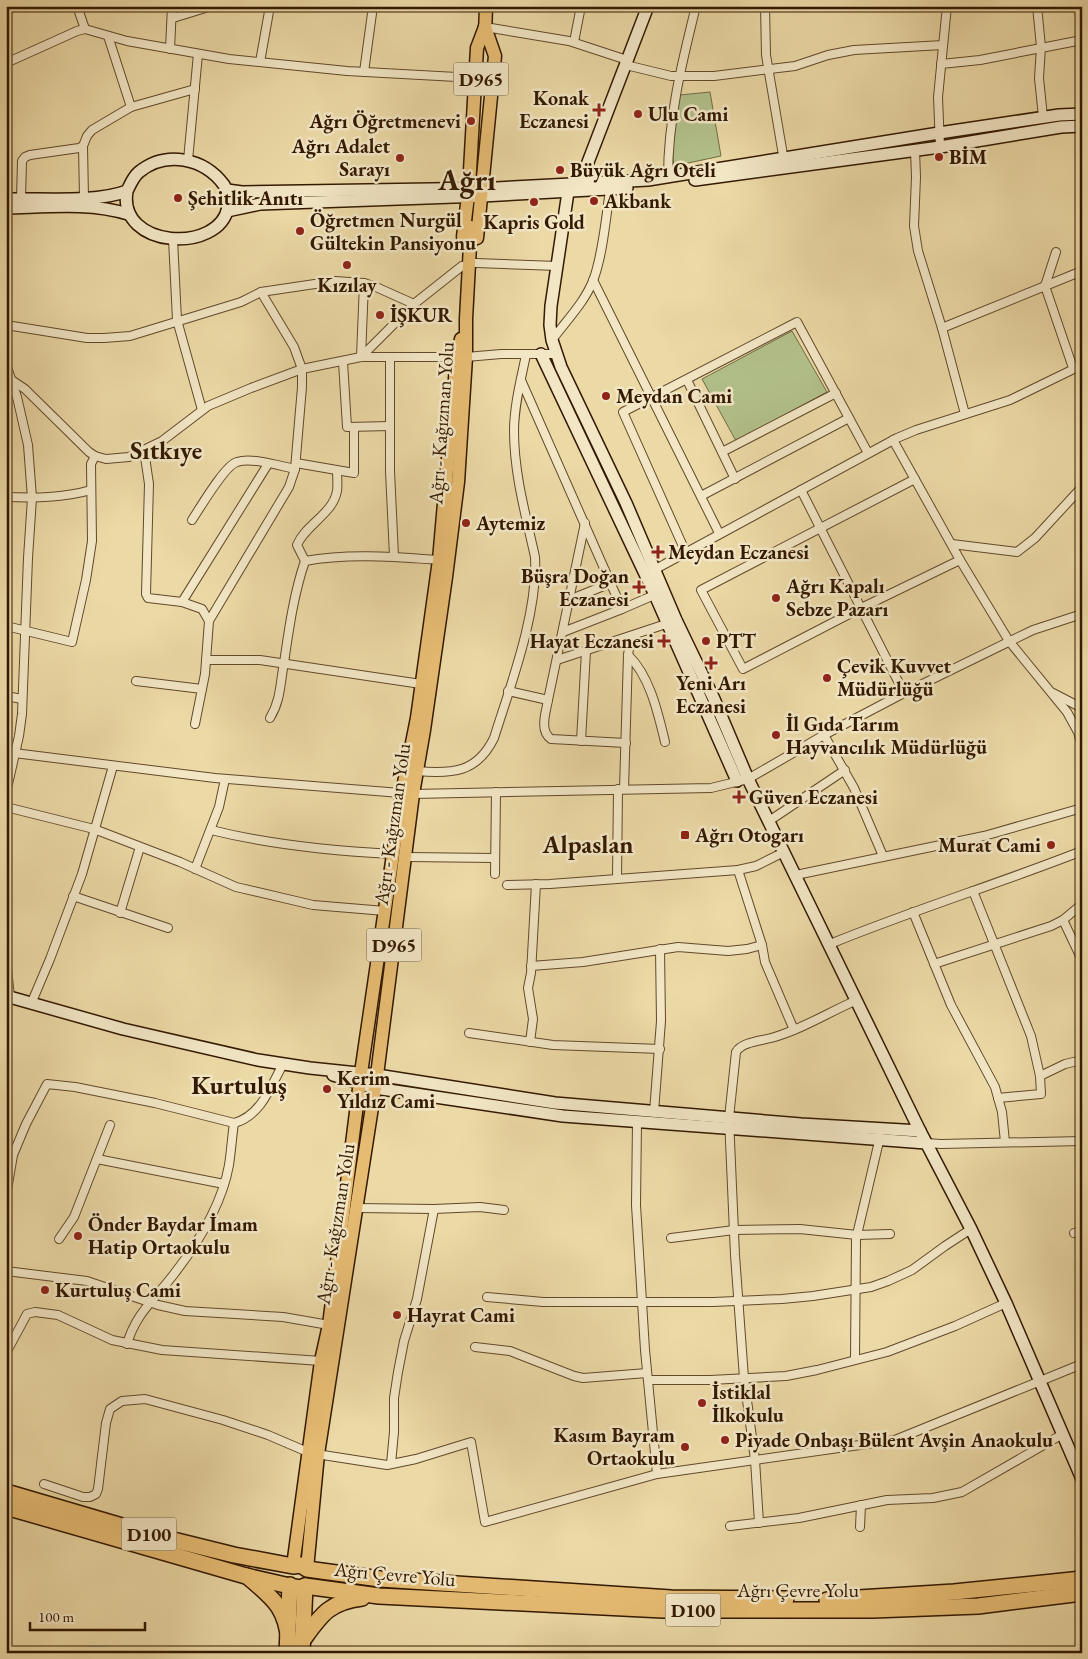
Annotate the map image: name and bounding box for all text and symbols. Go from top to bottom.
road number: D965 [454,62,508,96]
place label: Konak Eczanesi [519,85,590,134]
place label: Ulu Cami [648,101,728,127]
marker: Konak Eczanesi [593,104,605,116]
place label: Ağrı Öğretmenevi [308,108,461,134]
marker: Ulu Cami [632,108,644,120]
marker: Ağrı Öğretmenevi [465,115,477,127]
place label: Ağrı Adalet Sarayı [291,133,390,182]
place label: BİM [949,144,987,170]
marker: BİM [933,151,945,163]
marker: Ağrı Adalet Sarayı [394,152,406,164]
place label: Büyük Ağrı Oteli [570,157,716,183]
district label: Ağrı [437,160,496,199]
marker: Büyük Ağrı Oteli [554,164,566,176]
place label: Şehitlik Anıtı [188,185,303,211]
place label: Akbank [603,188,672,214]
marker: Şehitlik Anıtı [172,192,184,204]
marker: Akbank [588,195,600,207]
marker: Kapris Gold [528,196,540,208]
place label: Öğretmen Nurgül Gültekin Pansiyonu [310,207,476,256]
place label: Kapris Gold [483,209,585,235]
marker: Öğretmen Nurgül Gültekin Pansiyonu [294,225,306,237]
marker: Kızılay [341,259,353,271]
place label: Kızılay [317,272,377,298]
place label: İŞKUR [390,302,453,328]
marker: İŞKUR [374,309,386,321]
street label: Ağrı - Kağızman Yolu [422,340,460,506]
place label: Meydan Cami [616,383,732,409]
marker: Meydan Cami [600,390,612,402]
district label: Sıtkıye [130,434,202,467]
place label: Aytemiz [475,510,546,536]
marker: Aytemiz [460,517,472,529]
place label: Meydan Eczanesi [668,539,809,565]
marker: Meydan Eczanesi [652,546,664,558]
place label: Büşra Doğan Eczanesi [521,563,629,612]
place label: Ağrı Kapalı Sebze Pazarı [785,573,889,622]
marker: Büşra Doğan Eczanesi [633,581,645,593]
marker: Ağrı Kapalı Sebze Pazarı [770,592,782,604]
place label: Hayat Eczanesi [530,628,654,654]
place label: PTT [716,628,756,654]
marker: Hayat Eczanesi [658,635,670,647]
marker: PTT [700,635,712,647]
place label: Çevik Kuvvet Müdürlüğü [837,653,952,702]
marker: Yeni Arı Eczanesi [705,657,717,669]
place label: Yeni Arı Eczanesi [676,670,746,719]
marker: Çevik Kuvvet Müdürlüğü [821,672,833,684]
place label: İl Gıda Tarım Hayvancılık Müdürlüğü [786,711,987,760]
marker: İl Gıda Tarım Hayvancılık Müdürlüğü [770,729,782,741]
street label: Ağrı - Kağızman Yolu [368,741,416,907]
place label: Güven Eczanesi [749,784,878,810]
marker: Güven Eczanesi [733,791,745,803]
place label: Ağrı Otogarı [694,822,804,848]
district label: Alpaslan [542,828,634,860]
marker: Ağrı Otogarı [679,829,691,841]
place label: Murat Cami [938,832,1041,858]
marker: Murat Cami [1045,839,1057,851]
road number: D965 [366,928,422,962]
place label: Kerim Yıldız Cami [337,1065,435,1114]
district label: Kurtuluş [191,1069,287,1101]
marker: Kerim Yıldız Cami [321,1083,333,1095]
street label: Ağrı - Kağızman Yolu [309,1141,361,1307]
place label: Önder Baydar İmam Hatip Ortaokulu [88,1211,258,1260]
marker: Önder Baydar İmam Hatip Ortaokulu [72,1230,84,1242]
place label: Kurtuluş Cami [55,1277,181,1303]
marker: Kurtuluş Cami [39,1284,51,1296]
place label: Hayrat Cami [407,1302,515,1328]
marker: Hayrat Cami [391,1309,403,1321]
place label: İstiklal İlkokulu [712,1379,784,1428]
marker: İstiklal İlkokulu [696,1397,708,1409]
place label: Kasım Bayram Ortaokulu [553,1422,675,1471]
place label: Piyade Onbaşı Bülent Avşin Anaokulu [735,1427,1053,1453]
marker: Piyade Onbaşı Bülent Avşin Anaokulu [719,1434,731,1446]
marker: Kasım Bayram Ortaokulu [679,1441,691,1453]
road number: D100 [122,1518,176,1550]
street label: Ağrı Çevre Yolu [332,1556,457,1592]
street label: Ağrı Çevre Yolu [736,1577,859,1603]
road number: D100 [666,1594,720,1626]
scale bar [30,1599,145,1631]
text: 100 m [38,1607,75,1626]

